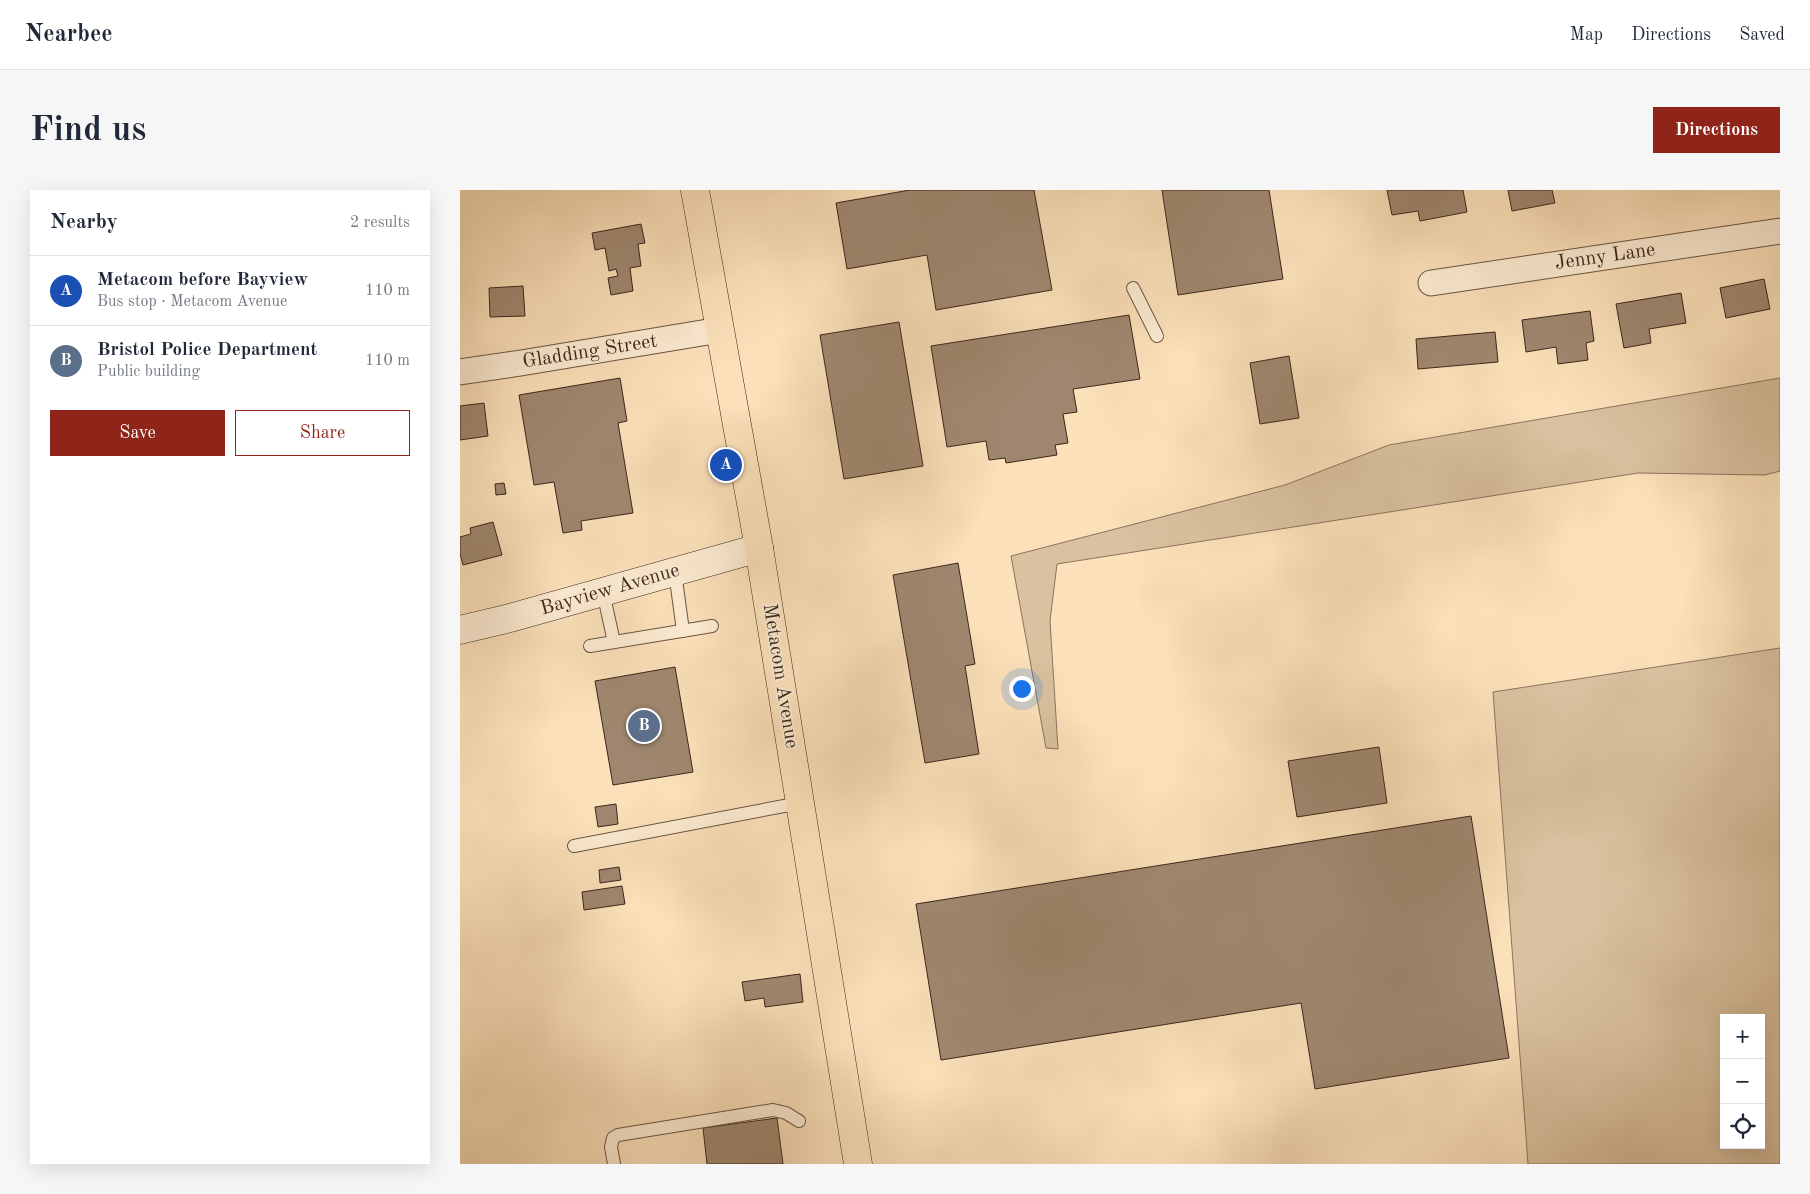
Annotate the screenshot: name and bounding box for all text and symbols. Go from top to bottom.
text: Nearbee [25,23,113,47]
text: Map [1570,26,1603,44]
text: Directions [1631,26,1711,44]
text: Saved [1739,26,1785,44]
button: Directions [1653,107,1780,153]
text: Find us [30,113,146,148]
text: Nearby [50,212,118,233]
text: 2 results [350,215,410,231]
street label: Jenny Lane [1554,240,1656,274]
text: Metacom before Bayview [97,271,308,290]
text: A [60,283,72,299]
text: 110 m [365,283,410,299]
text: Bus stop · Metacom Avenue [97,294,287,310]
street label: Gladding Street [521,331,659,373]
text: Bristol Police Department [97,341,317,360]
text: B [60,353,72,369]
text: 110 m [365,353,410,369]
text: Public building [97,364,200,380]
button: Save [50,410,225,456]
button: Share [235,410,410,456]
pin: A [710,446,742,484]
street label: Bayview Avenue [538,561,682,619]
street label: Metacom Avenue [759,602,801,750]
your location [1009,676,1035,702]
pin: B [628,707,660,745]
map controls [1720,1014,1765,1149]
button: + [1720,1014,1765,1059]
button: − [1720,1059,1765,1104]
button: locate [1720,1104,1765,1149]

